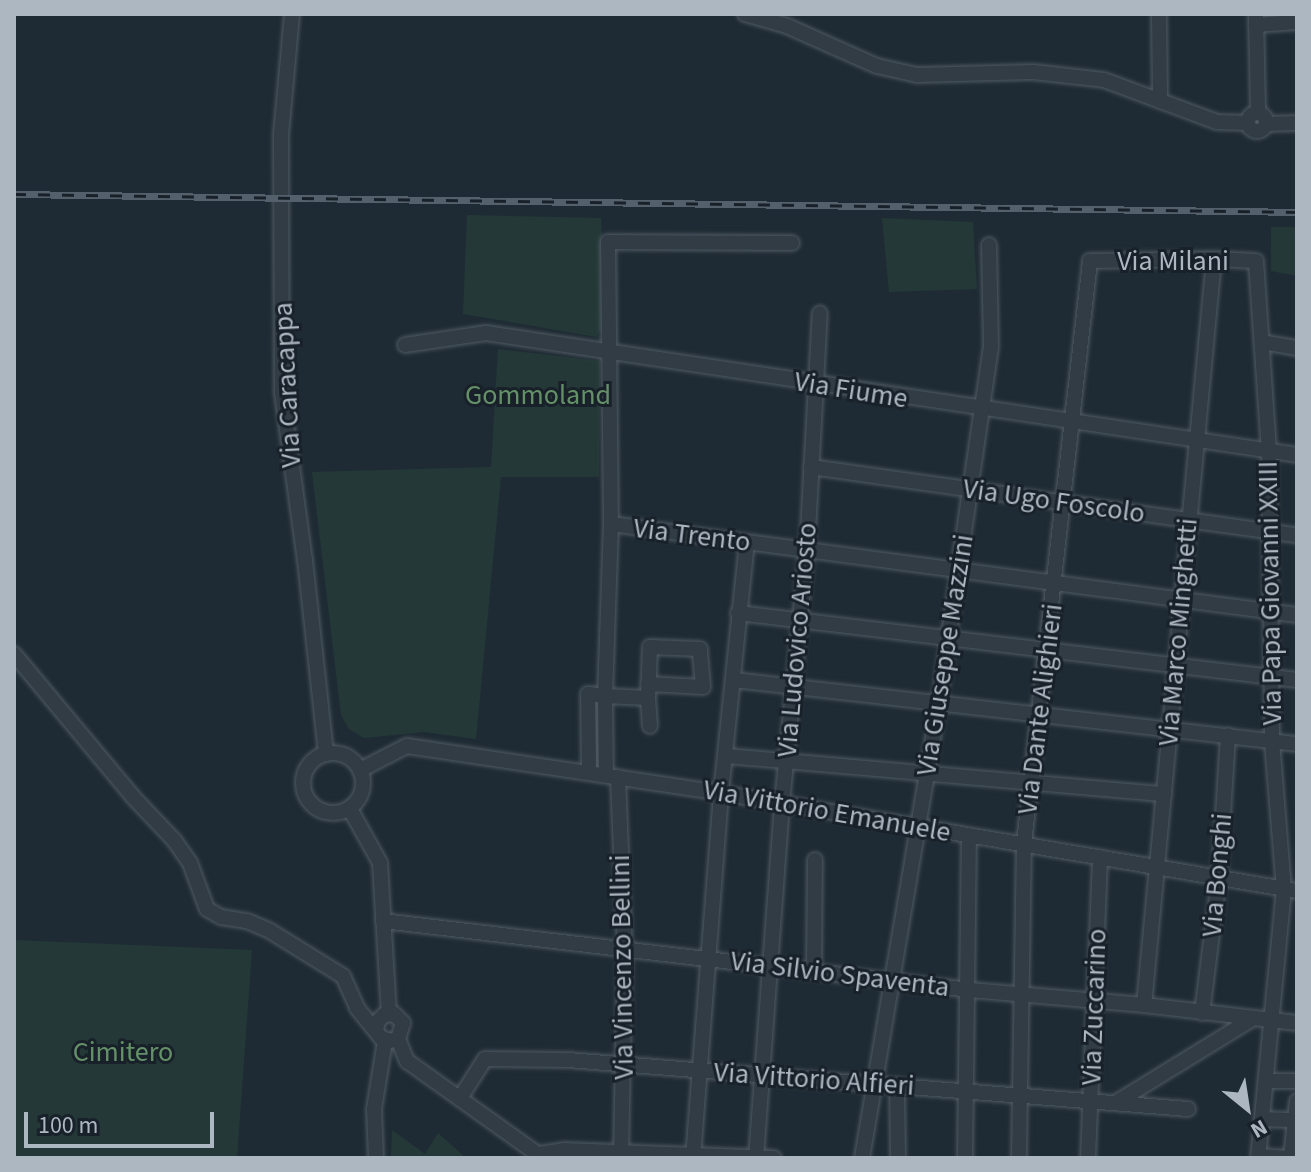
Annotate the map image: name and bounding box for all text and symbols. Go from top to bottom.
street label: Via Milani [1117,244,1229,278]
street label: Via Caracappa [266,301,308,469]
street label: Via Fiume [792,364,910,416]
park label: Gommoland [465,378,611,412]
street label: Via Papa Giovanni XXIII [1251,460,1289,726]
street label: Via Ugo Foscolo [961,472,1147,530]
street label: Via Trento [632,511,752,559]
street label: Via Marco Minghetti [1151,517,1205,747]
street label: Via Ludovico Ariosto [770,521,824,759]
street label: Via Giuseppe Mazzini [909,532,981,778]
street label: Via Dante Alighieri [1010,602,1070,816]
street label: Via Vittorio Emanuele [701,773,953,849]
street label: Via Bonghi [1195,812,1239,938]
street label: Via Vincenzo Bellini [603,854,641,1080]
street label: Via Zuccarino [1074,928,1114,1086]
street label: Via Silvio Spaventa [729,944,951,1004]
park label: Cimitero [73,1035,173,1069]
street label: Via Vittorio Alfieri [713,1055,915,1103]
north arrow [1207,1068,1287,1148]
scale bar [28,1096,218,1146]
text: 100 m [38,1108,98,1143]
text: N [1245,1111,1273,1146]

